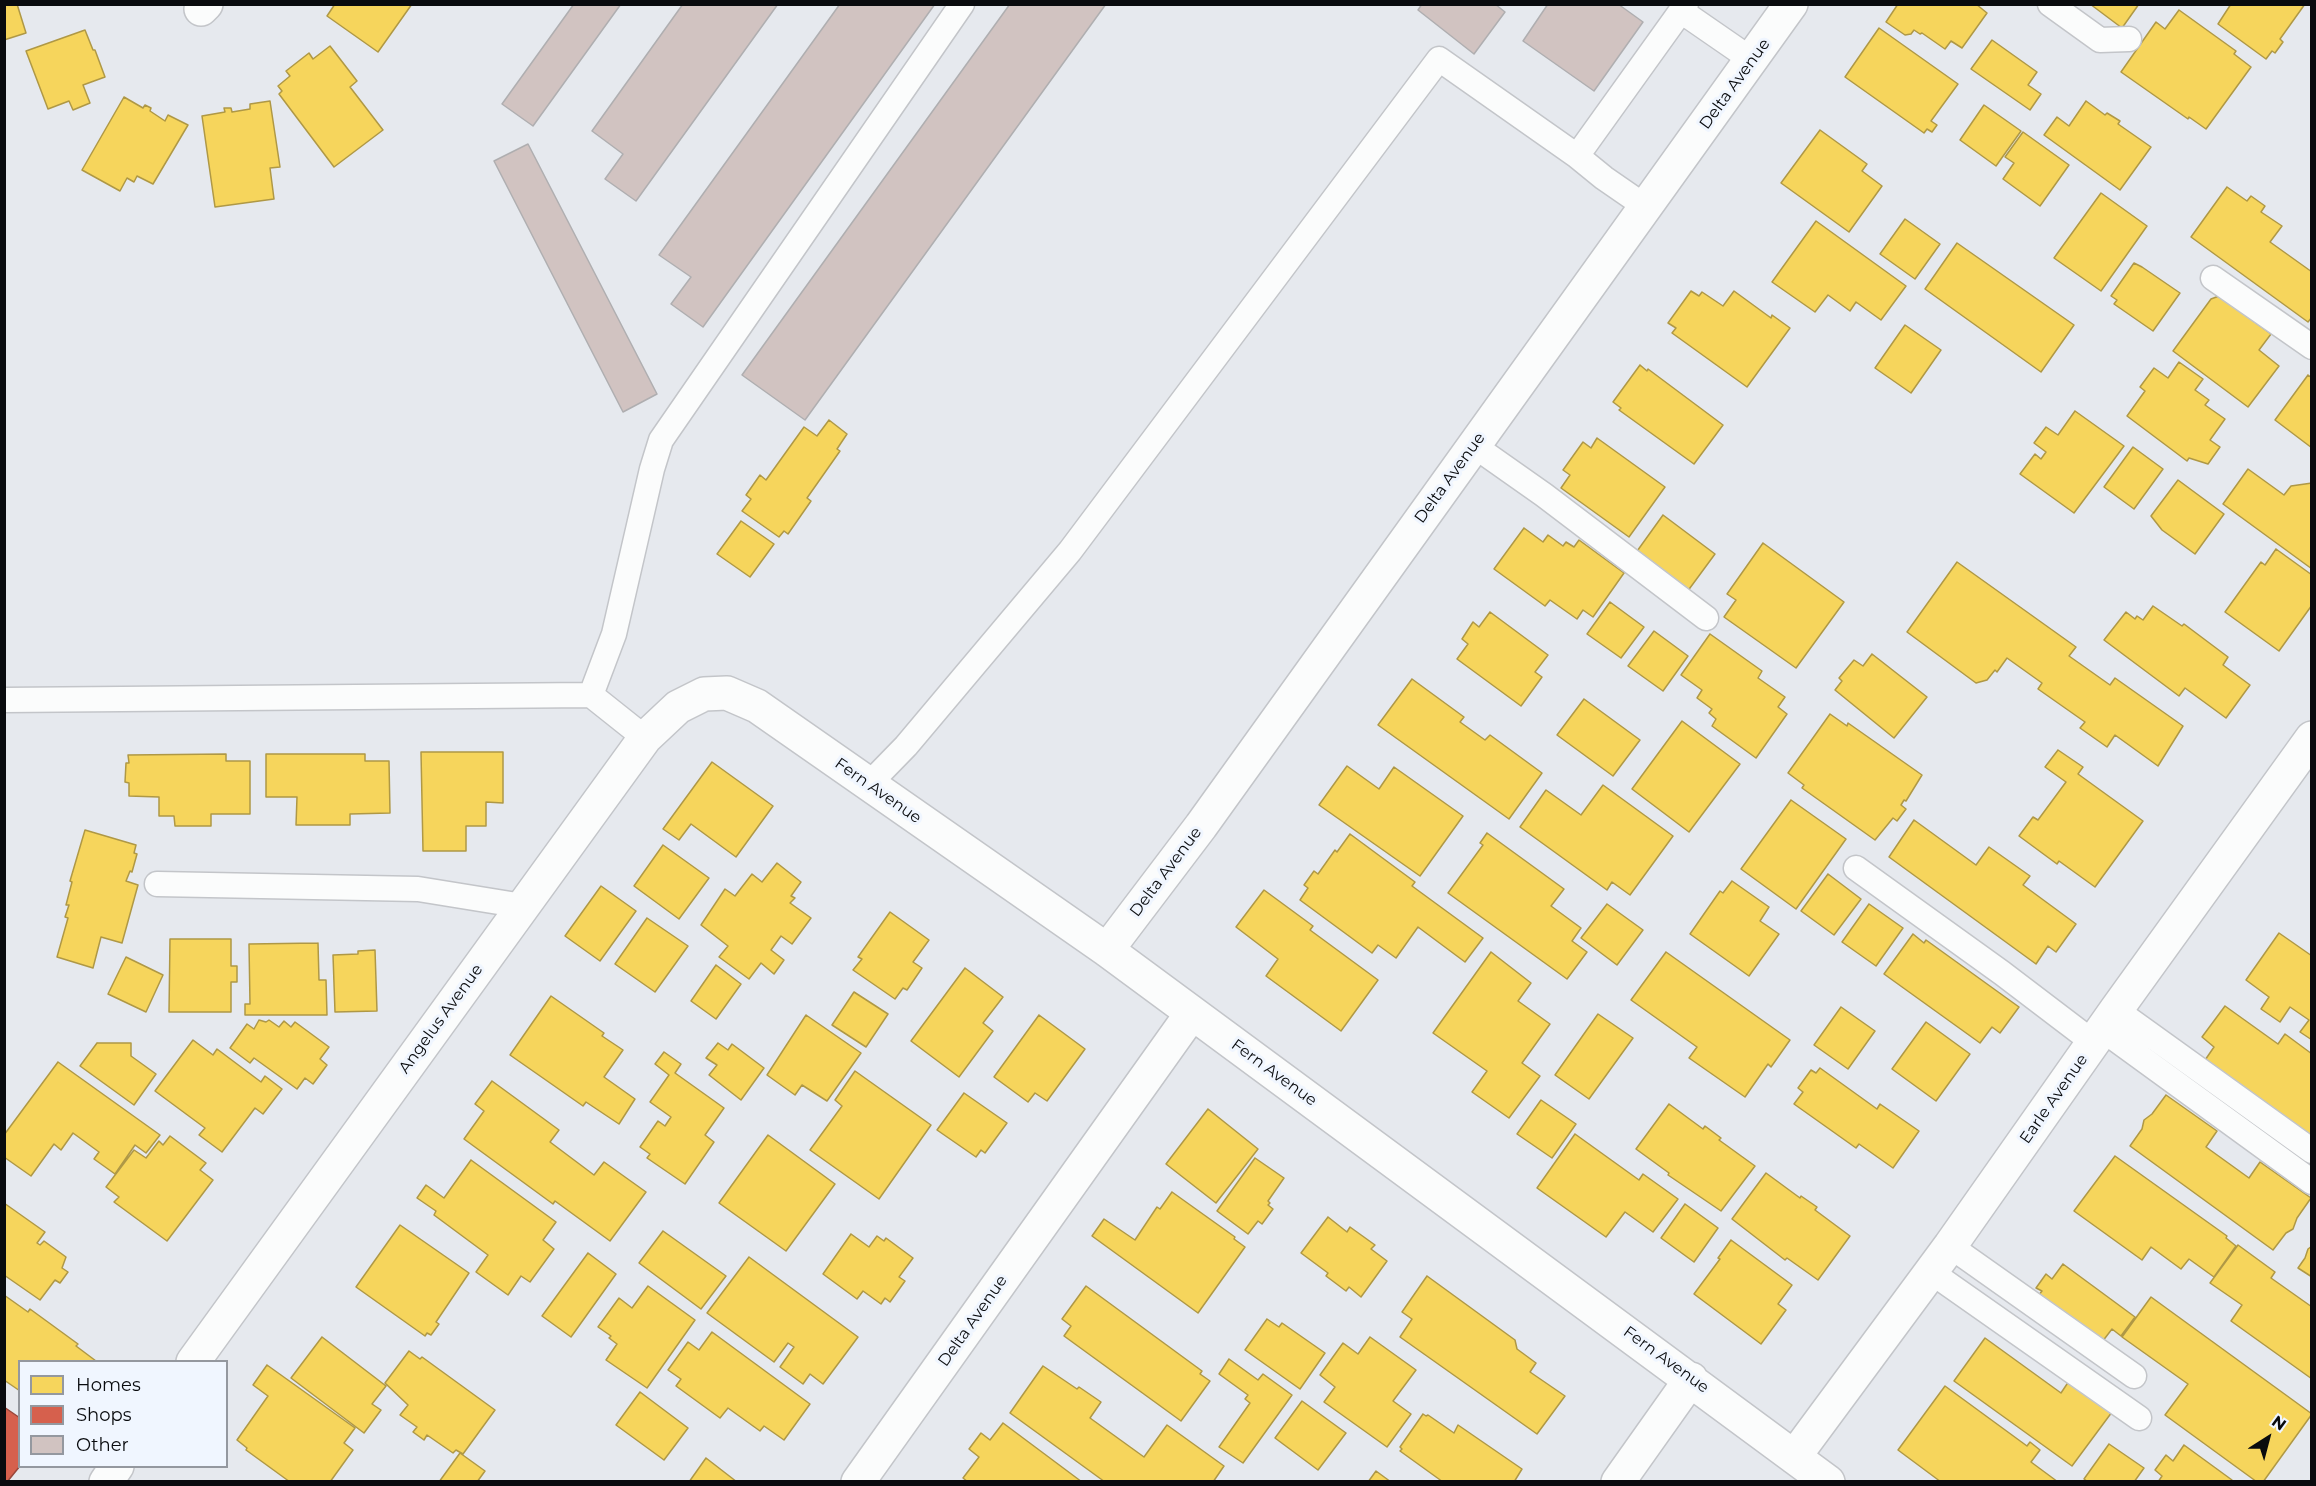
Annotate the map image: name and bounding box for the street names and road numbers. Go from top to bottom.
street label: Delta Avenue [1696,35,1774,133]
street label: Delta Avenue [1411,429,1489,527]
street label: Fern Avenue [831,754,925,828]
street label: Delta Avenue [1126,823,1206,921]
street label: Angelus Avenue [395,961,487,1077]
street label: Fern Avenue [1227,1035,1321,1111]
street label: Earle Avenue [2016,1051,2092,1147]
street label: Delta Avenue [934,1272,1012,1370]
street label: Fern Avenue [1619,1322,1713,1398]

